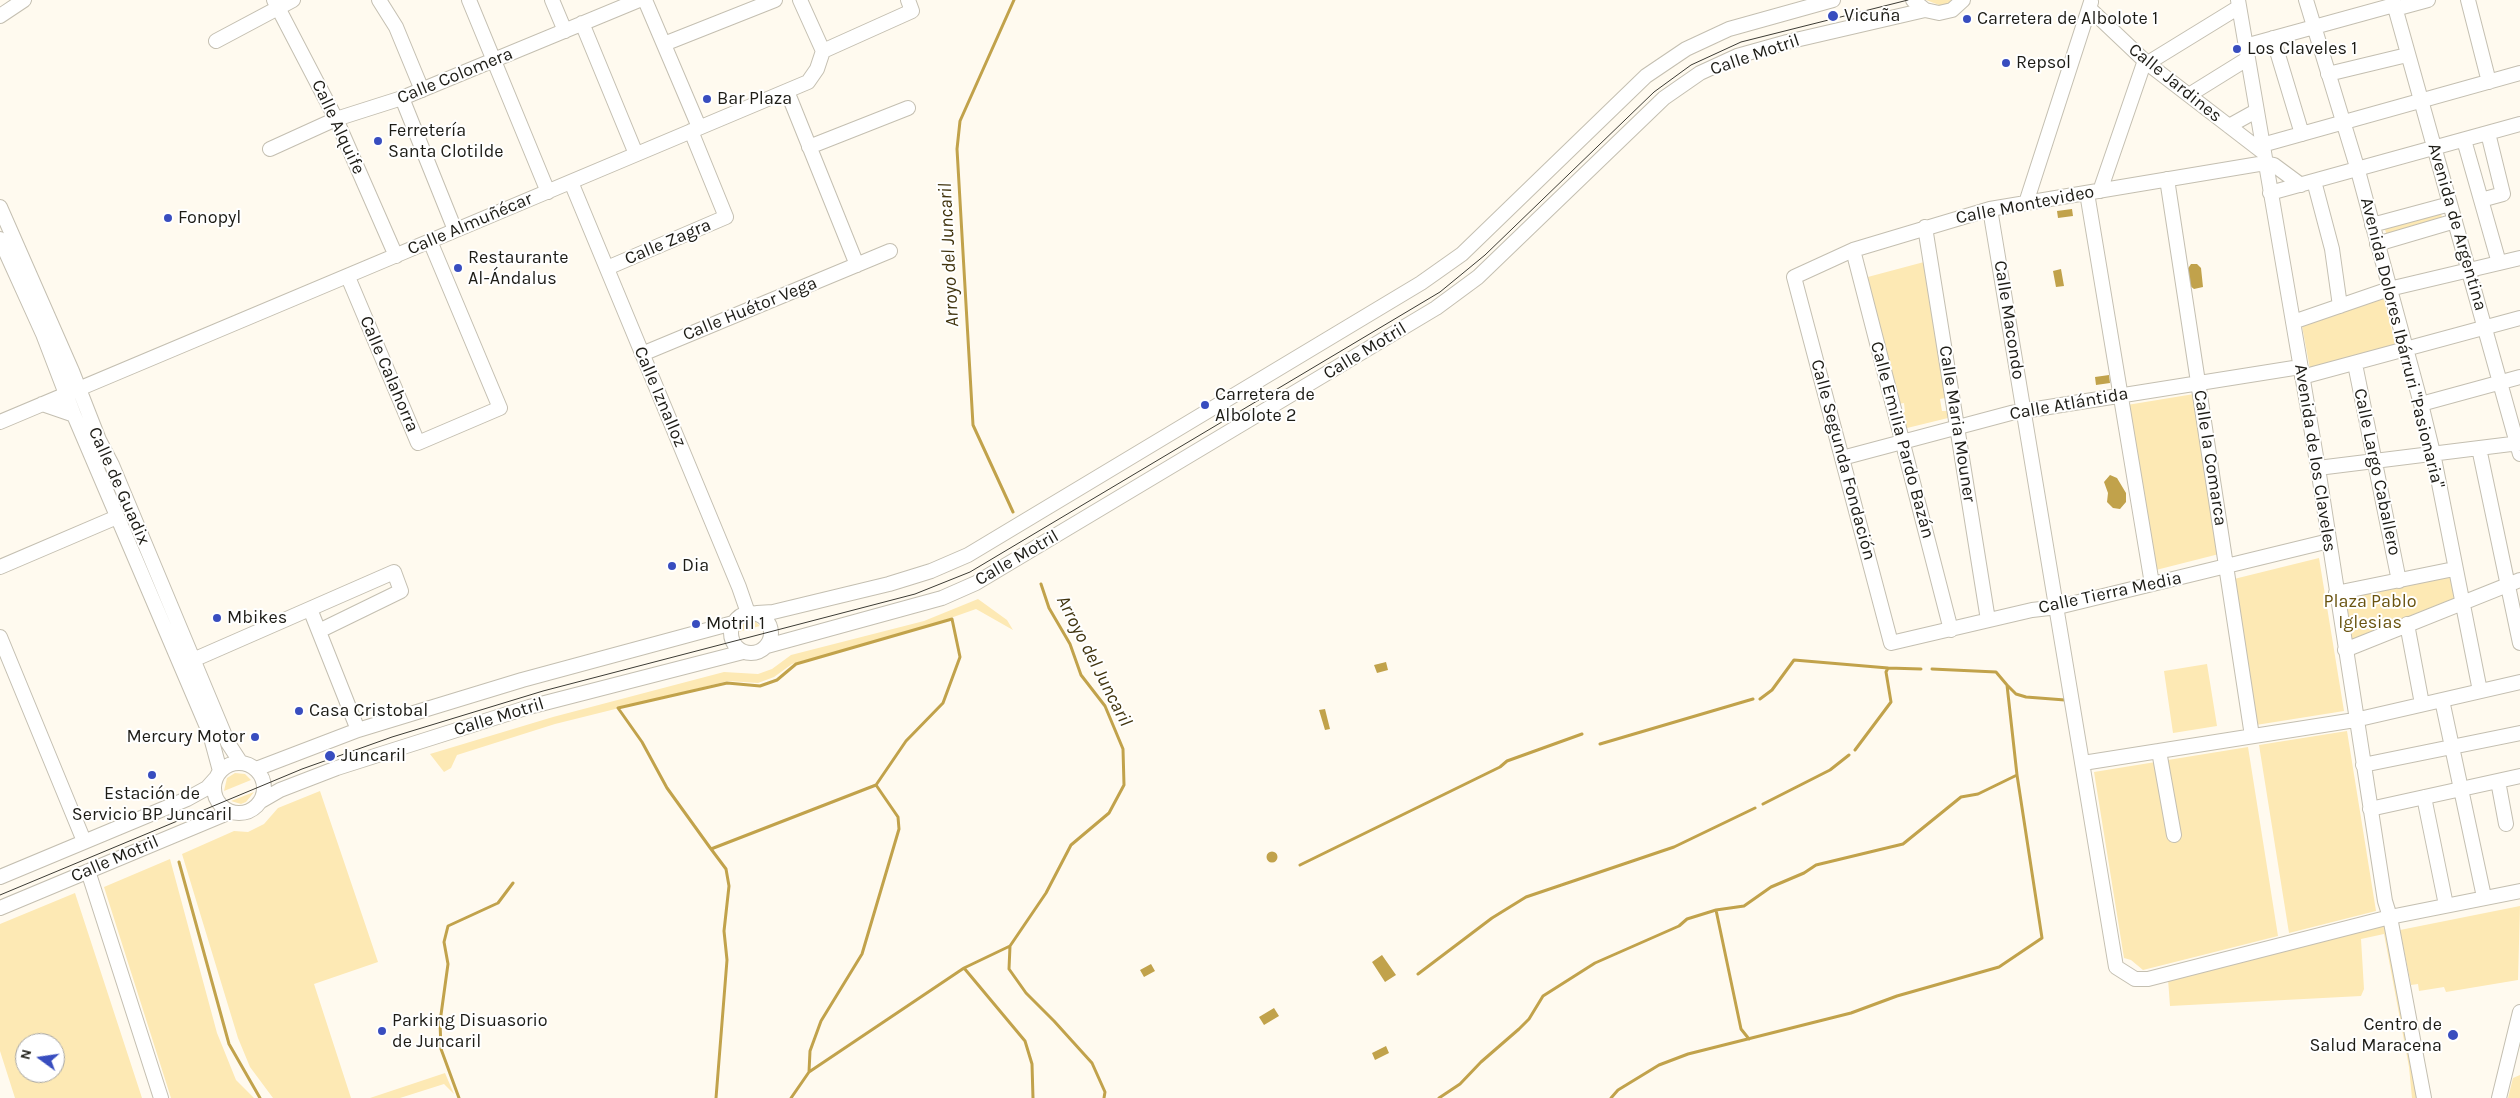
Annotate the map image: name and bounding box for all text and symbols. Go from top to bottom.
place label: Vicuña [1844,5,1900,27]
place label: Carretera de Albolote 1 [1977,8,2158,30]
marker: Vicuña [1826,9,1840,23]
marker: Carretera de Albolote 1 [1961,13,1973,25]
street label: Calle Motril [1707,30,1803,80]
place label: Los Claveles 1 [2247,38,2357,60]
street label: Calle Jardines [2124,39,2226,127]
street label: Calle Colomera [394,43,516,109]
marker: Los Claveles 1 [2231,43,2243,55]
place label: Repsol [2016,52,2071,74]
marker: Repsol [2000,57,2012,69]
street label: Calle Alquife [307,76,369,178]
place label: Bar Plaza [717,88,792,110]
marker: Bar Plaza [701,93,713,105]
place label: Ferretería Santa Clotilde [388,120,504,162]
marker: Ferretería Santa Clotilde [372,135,384,147]
street label: Avenida de Argentina [2423,141,2491,313]
street label: Calle Montevideo [1954,181,2096,229]
water label: Arroyo del Juncaril [934,182,964,328]
street label: Calle Almuñécar [404,188,536,260]
street label: Avenida Dolores Ibárruri "Pasionaria" [2355,195,2449,491]
place label: Fonopyl [178,207,241,229]
marker: Fonopyl [162,212,174,224]
street label: Calle Zagra [622,214,714,270]
place label: Restaurante Al-Ándalus [468,247,569,290]
street label: Calle Macondo [1989,259,2029,381]
marker: Restaurante Al-Ándalus [452,262,464,274]
street label: Calle Huétor Vega [680,272,820,346]
street label: Calle Calahorra [355,313,423,435]
street label: Calle Motril [1319,318,1411,384]
street label: Calle Emilia Pardo Bazán [1865,339,1939,541]
street label: Calle Iznalloz [629,343,691,451]
street label: Calle Maria Mouner [1934,344,1980,504]
street label: Calle Segunda Fondación [1806,357,1880,563]
street label: Avenida de los Claveles [2289,362,2341,554]
street label: Calle Atlántida [2008,383,2130,425]
place label: Carretera de Albolote 2 [1215,384,1315,426]
street label: Calle Largo Caballero [2349,386,2405,558]
street label: Calle la Comarca [2189,389,2231,527]
marker: Carretera de Albolote 2 [1199,399,1211,411]
street label: Calle de Guadix [83,424,155,548]
street label: Calle Motril [971,525,1063,591]
place label: Dia [682,555,709,577]
marker: Dia [666,560,678,572]
street label: Calle Tierra Media [2036,567,2184,619]
park label: Plaza Pablo Iglesias [2323,591,2417,634]
water label: Arroyo del Juncaril [1051,592,1137,730]
place label: Mbikes [227,607,287,629]
marker: Mbikes [211,612,223,624]
place label: Motril 1 [706,613,765,635]
marker: Motril 1 [690,618,702,630]
street label: Calle Motril [451,693,547,741]
place label: Casa Cristobal [309,700,428,722]
marker: Casa Cristobal [293,705,305,717]
place label: Mercury Motor [126,726,245,748]
marker: Mercury Motor [249,731,261,743]
place label: Juncaril [341,745,406,767]
marker: Juncaril [323,749,337,763]
marker: Estación de Servicio BP Juncaril [146,769,158,781]
place label: Estación de Servicio BP Juncaril [72,783,232,826]
street label: Calle Motril [68,831,162,887]
place label: Parking Disuasorio de Juncaril [392,1010,548,1052]
place label: Centro de Salud Maracena [2309,1014,2442,1056]
marker: Parking Disuasorio de Juncaril [376,1025,388,1037]
marker: Centro de Salud Maracena [2446,1028,2460,1042]
north arrow [15,1033,65,1083]
text: N [16,1048,35,1061]

